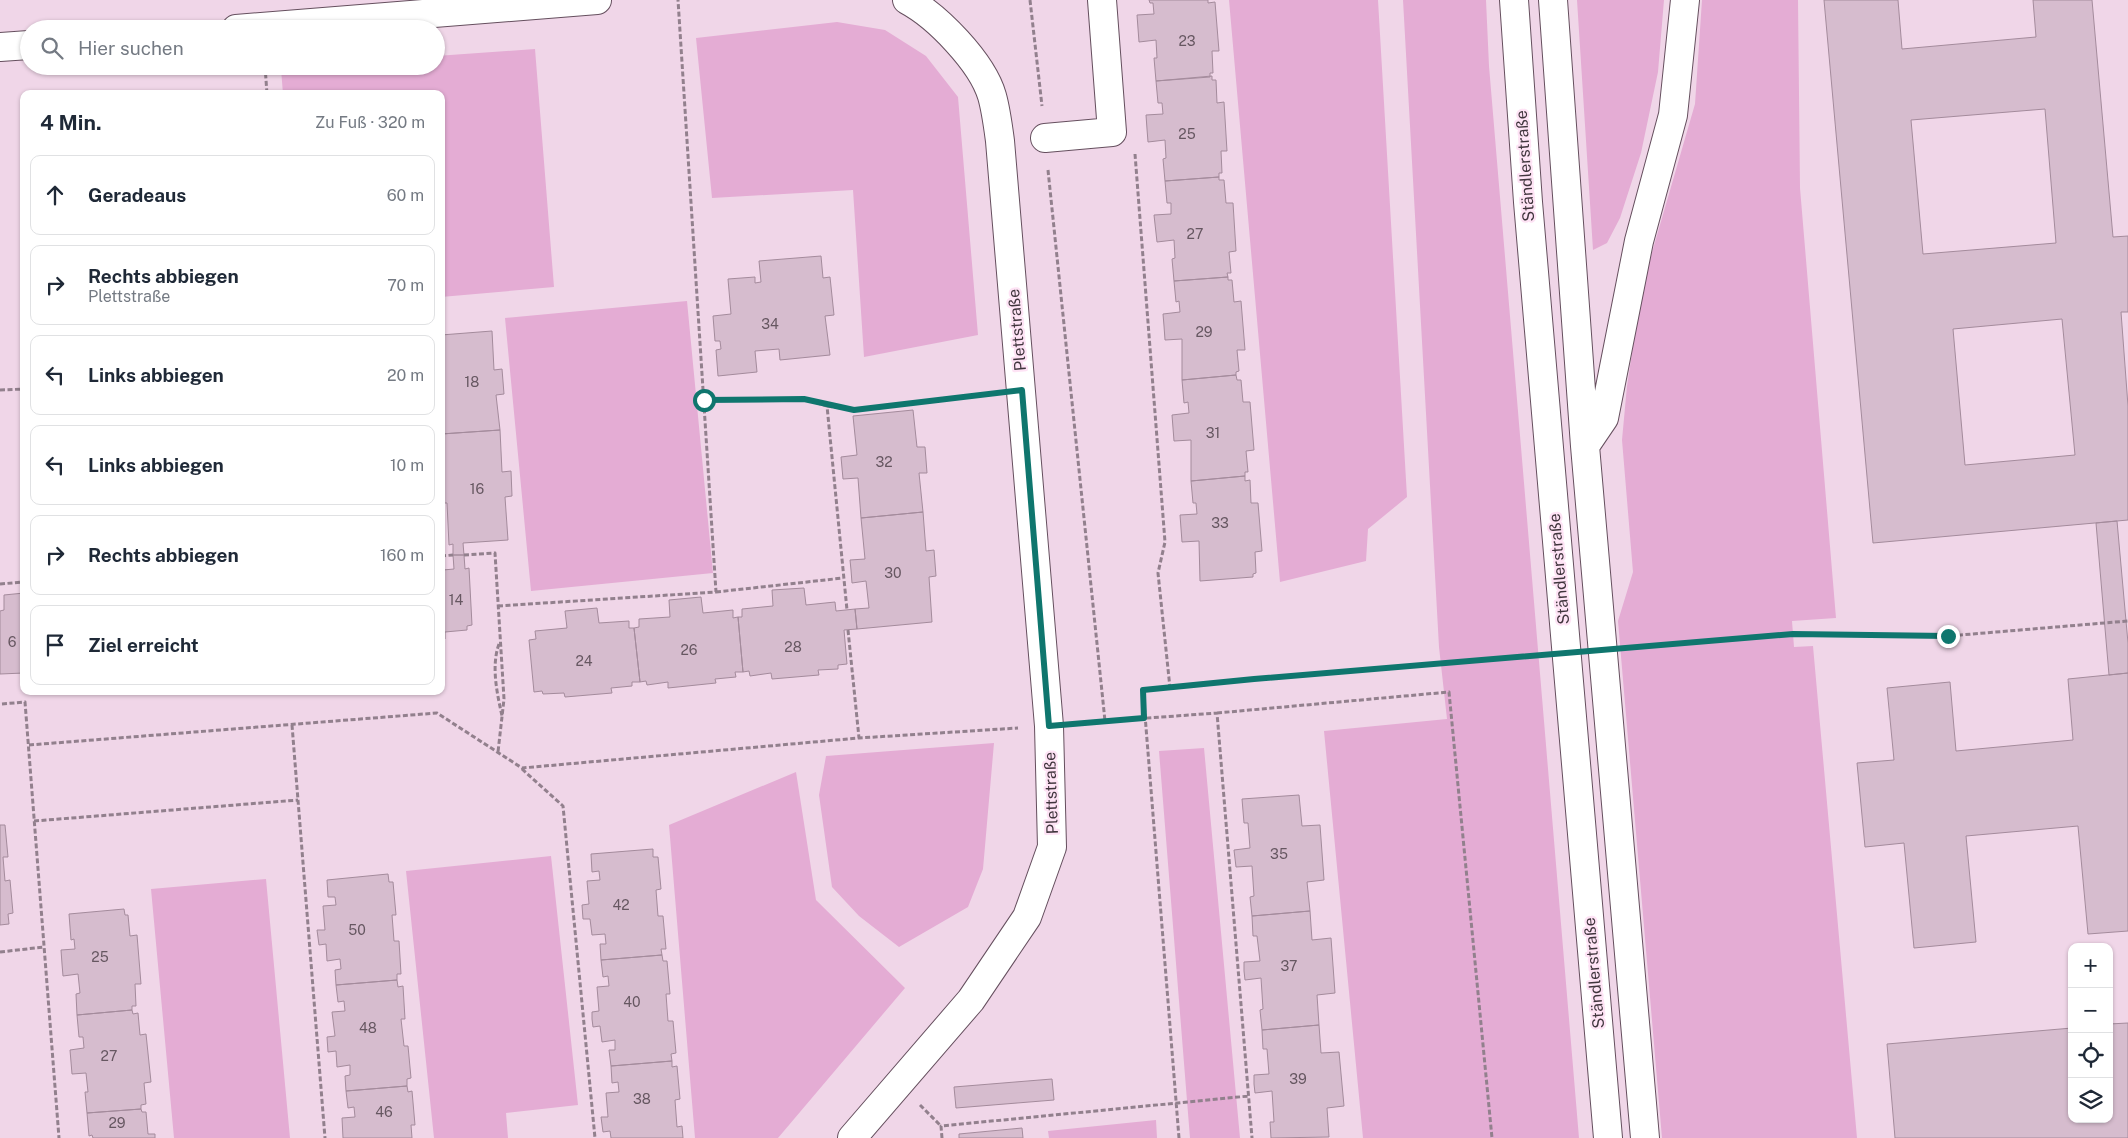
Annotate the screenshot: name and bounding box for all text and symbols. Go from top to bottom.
search box [20,20,445,75]
house number: 23 [1178,33,1196,49]
icon: search [38,34,66,62]
text: Hier suchen [78,37,184,59]
text: 4 Min. [40,110,102,135]
street label: Ständlerstraße [1512,110,1538,222]
text: Zu Fuß · 320 m [315,113,425,132]
house number: 25 [1178,126,1196,142]
icon: ahead [41,181,69,209]
text: Geradeaus [88,184,186,206]
text: 60 m [387,186,424,205]
house number: 27 [1187,226,1203,242]
text: Rechts abbiegen [88,265,239,287]
icon: right [41,271,69,299]
text: 70 m [387,276,424,295]
text: Plettstraße [88,287,170,306]
street label: Plettstraße [1004,288,1030,372]
house number: 34 [761,316,779,332]
house number: 29 [1195,324,1213,340]
icon: left [41,361,69,389]
text: Links abbiegen [88,364,224,386]
text: 20 m [387,366,424,385]
house number: 18 [465,374,479,390]
route start [693,389,716,412]
house number: 31 [1206,425,1220,441]
icon: left [41,451,69,479]
text: Links abbiegen [88,454,224,476]
house number: 32 [875,454,893,470]
text: 10 m [390,456,424,475]
house number: 16 [470,481,484,497]
street label: Ständlerstraße [1545,513,1573,625]
house number: 33 [1211,515,1229,531]
icon: right [41,541,69,569]
text: Rechts abbiegen [88,544,239,566]
text: 160 m [380,546,424,565]
house number: 30 [884,565,902,581]
house number: 14 [449,592,463,608]
route end [1937,625,1960,648]
icon: arrive [41,631,69,659]
house number: 6 [8,634,17,650]
text: Ziel erreicht [88,634,199,656]
house number: 28 [784,639,802,655]
house number: 26 [680,642,698,658]
house number: 24 [575,653,593,669]
street label: Plettstraße [1040,751,1062,835]
house number: 35 [1270,846,1288,862]
house number: 42 [612,897,630,913]
street label: Ständlerstraße [1580,917,1608,1029]
house number: 50 [348,922,366,938]
map controls [2068,943,2113,1123]
button: + [2068,943,2113,988]
house number: 25 [91,949,109,965]
house number: 37 [1281,958,1297,974]
button: − [2068,988,2113,1033]
house number: 40 [623,994,641,1010]
house number: 48 [359,1020,377,1036]
button: locate [2068,1033,2113,1078]
house number: 27 [101,1048,117,1064]
house number: 39 [1289,1071,1307,1087]
button: layers [2068,1078,2113,1123]
house number: 38 [633,1091,651,1107]
house number: 46 [375,1104,393,1120]
house number: 29 [108,1115,126,1131]

